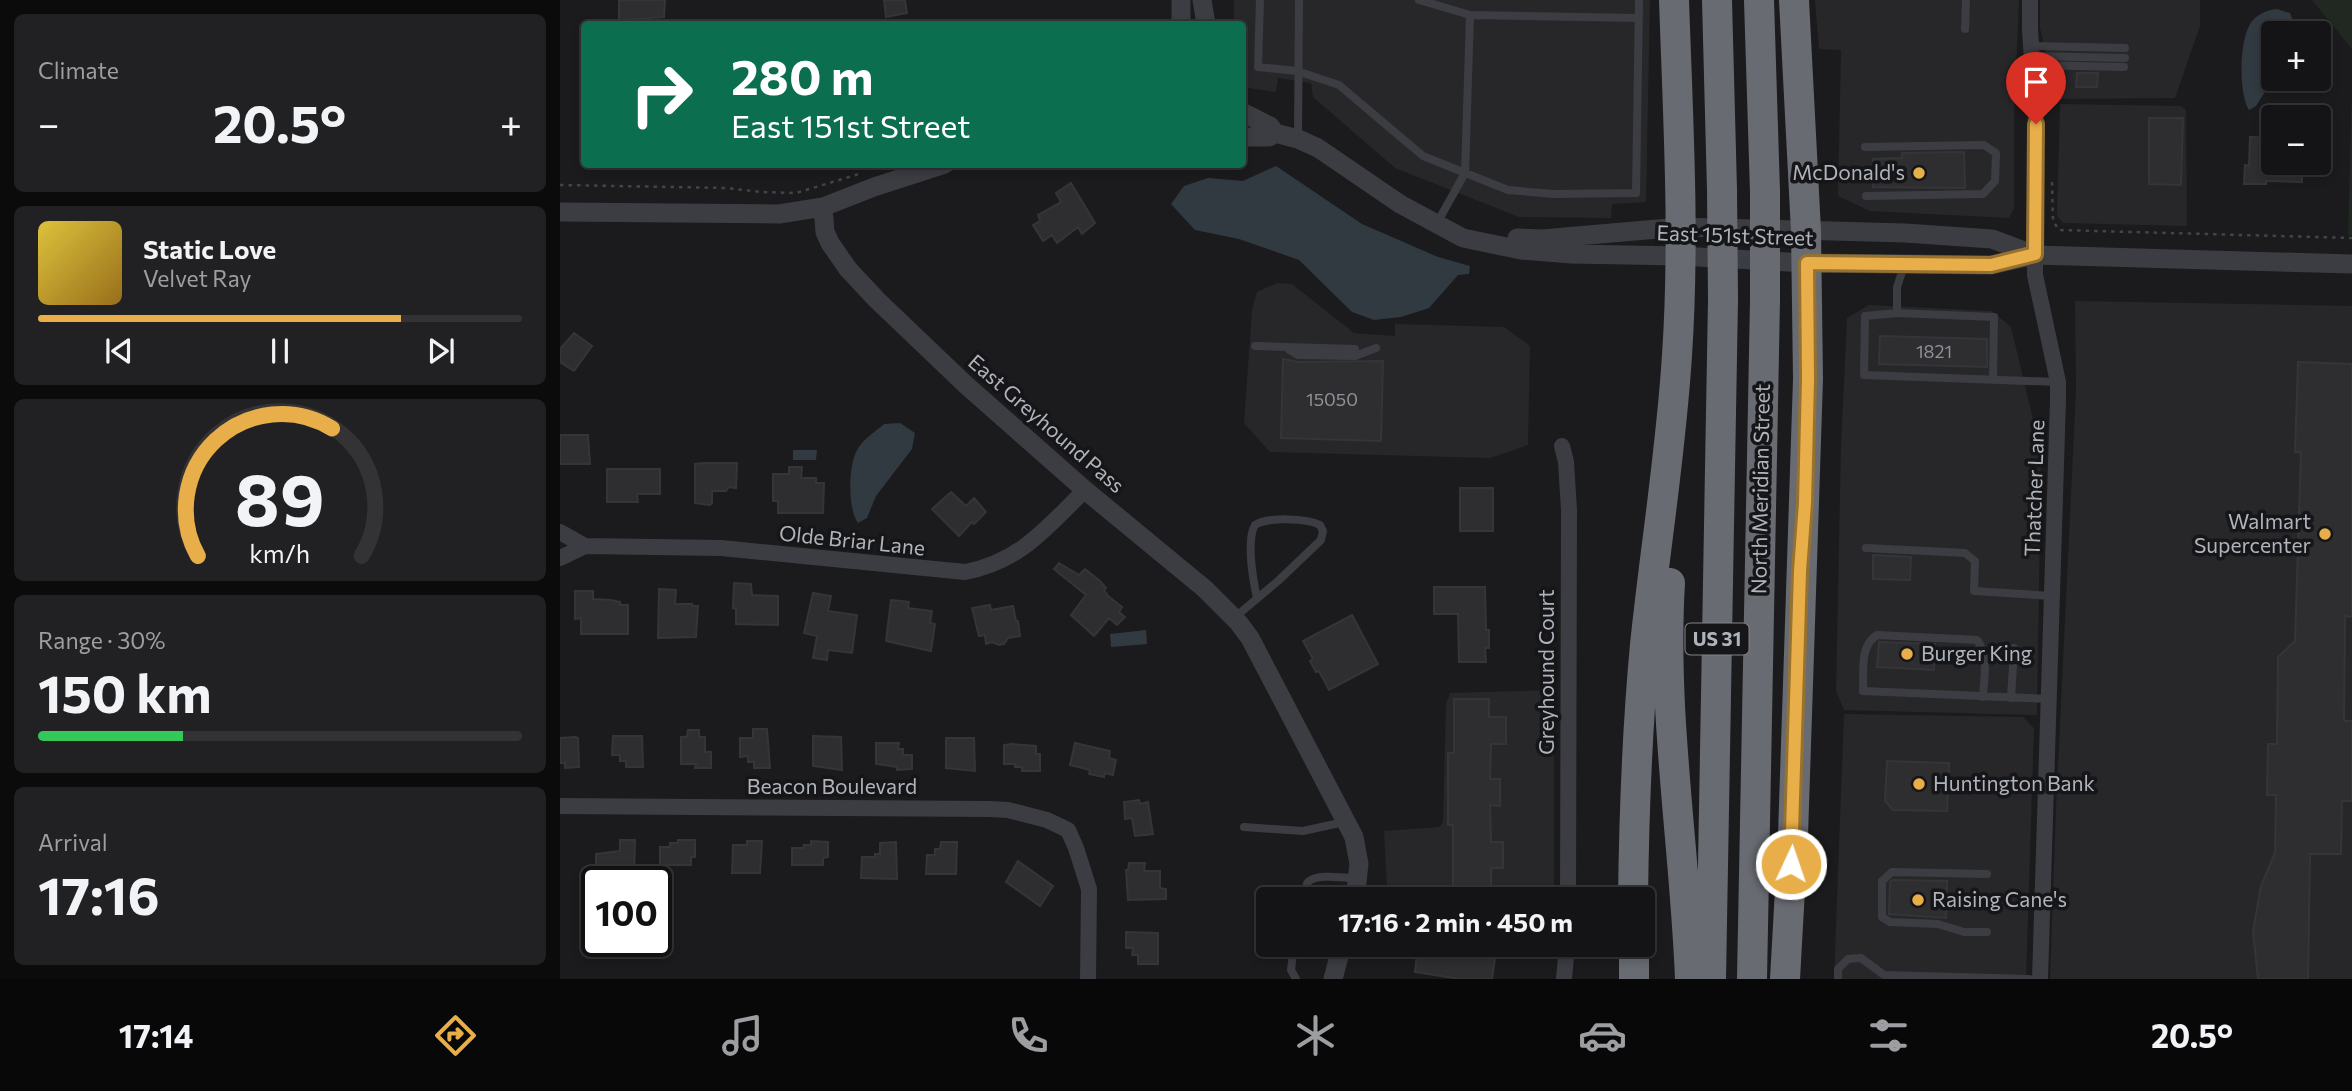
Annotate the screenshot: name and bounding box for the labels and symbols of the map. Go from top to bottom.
pin [2006,52,2066,124]
place label: McDonald's [1792,159,1905,184]
marker: McDonald's [1911,165,1927,181]
street label: East 151st Street [1656,219,1814,250]
house number: 1821 [1916,340,1952,362]
street label: East Greyhound Pass [964,348,1130,497]
street label: North Meridian Street [1745,384,1774,594]
house number: 15050 [1306,388,1358,410]
street label: Thatcher Lane [2019,419,2048,557]
place label: Walmart Supercenter [2194,508,2311,557]
street label: Olde Briar Lane [778,519,926,560]
marker: Walmart Supercenter [2317,526,2333,542]
street label: Greyhound Court [1533,589,1558,755]
road number: US 31 [1686,624,1748,654]
place label: Burger King [1921,640,2032,665]
marker: Burger King [1899,646,1915,662]
place label: Huntington Bank [1933,770,2095,795]
street label: Beacon Boulevard [747,773,917,798]
marker: Huntington Bank [1911,776,1927,792]
position arrow [1754,827,1828,901]
speed limit sign: 100 [581,866,672,957]
place label: Raising Cane's [1932,886,2067,911]
marker: Raising Cane's [1910,892,1926,908]

